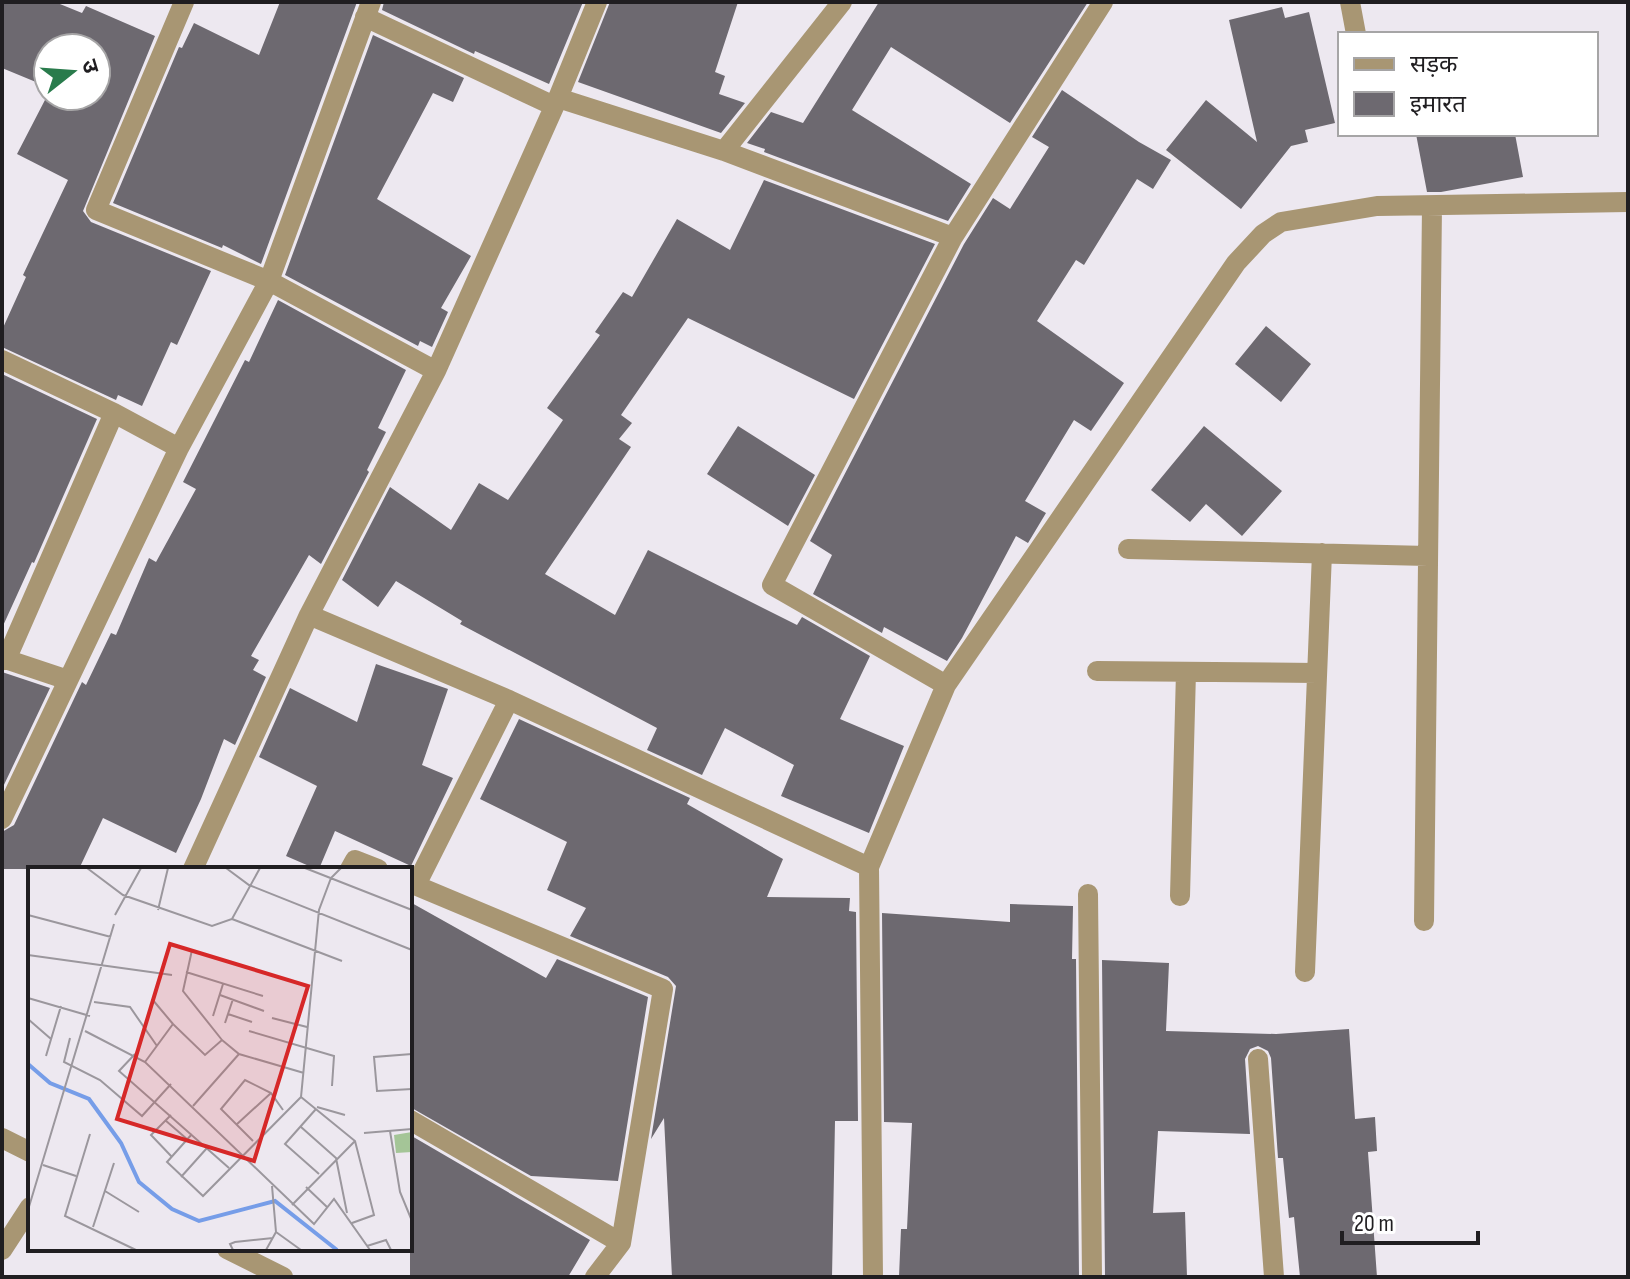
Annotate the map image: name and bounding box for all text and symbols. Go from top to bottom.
north arrow [32,32,112,112]
legend [1338,32,1598,136]
text: सड़क [1410,50,1458,79]
text: उ [75,56,105,78]
text: इमारत [1410,90,1467,119]
inset map [28,867,412,1251]
scale bar [1342,1195,1478,1245]
text: 20 m [1354,1209,1394,1238]

